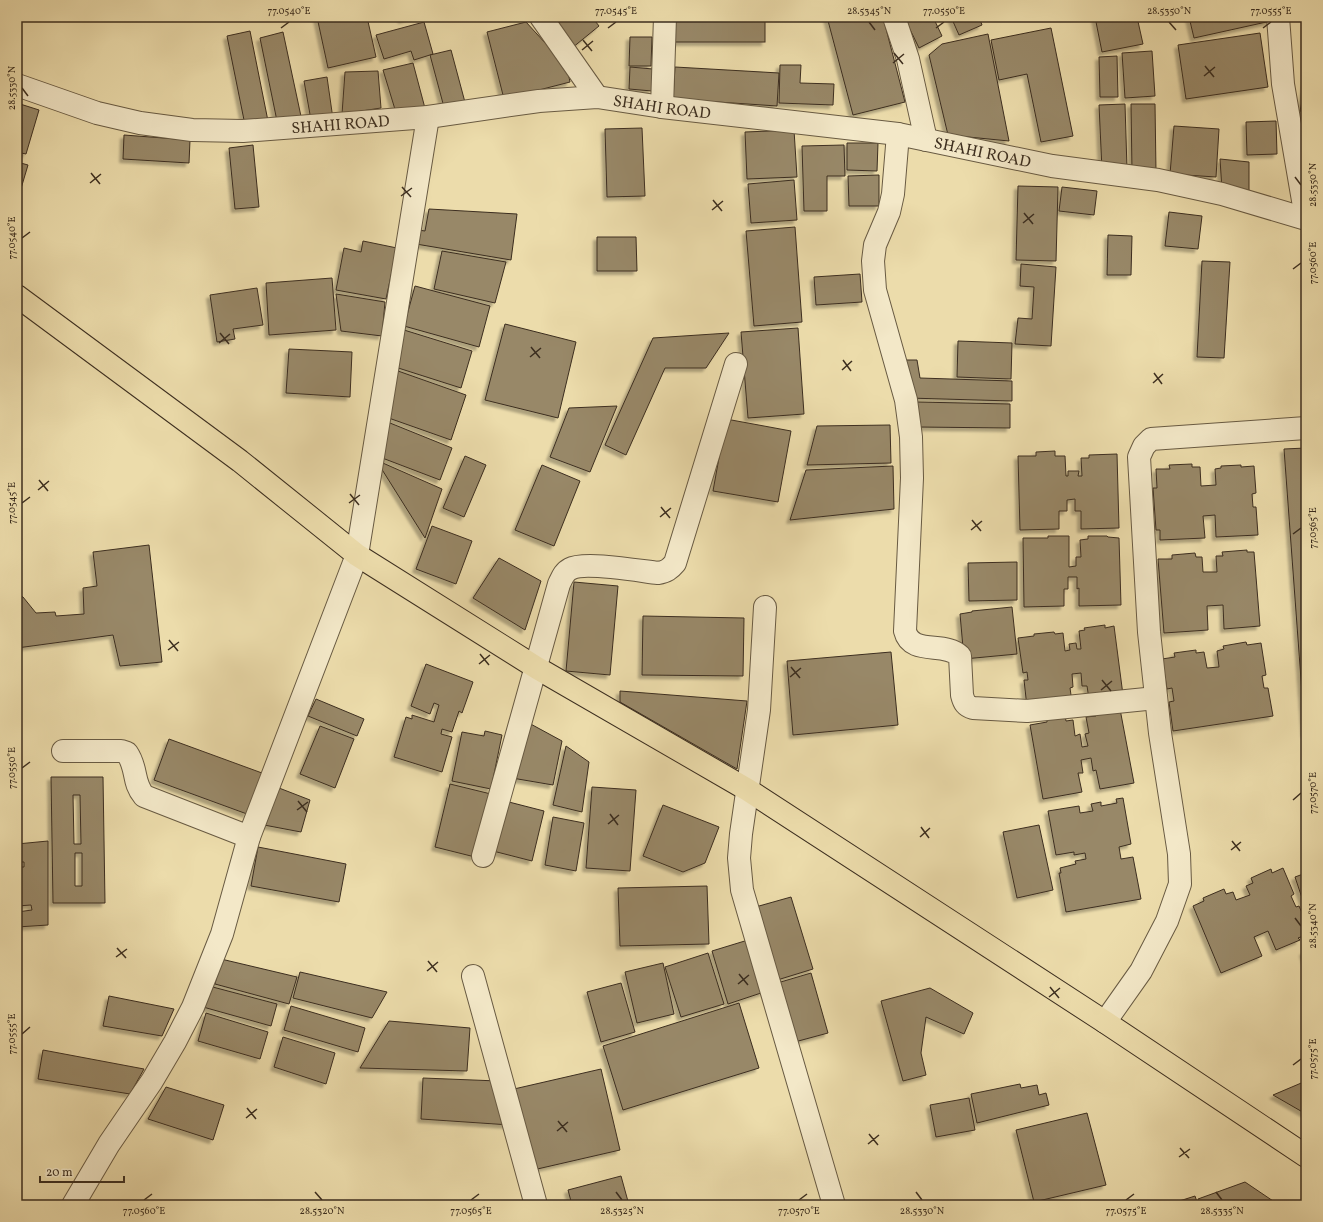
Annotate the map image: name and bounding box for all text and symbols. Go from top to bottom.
text: 77.0540°E [267,4,311,18]
text: 77.0545°E [595,4,637,18]
text: 28.5345°N [847,4,892,18]
text: 77.0550°E [923,4,965,18]
text: 28.5350°N [1147,4,1192,18]
text: 77.0555°E [1250,4,1292,18]
text: 28.5330°N [5,65,19,110]
street label: SHAHI ROAD [611,91,712,126]
street label: SHAHI ROAD [291,111,391,140]
street label: SHAHI ROAD [932,133,1033,174]
text: 28.5350°N [1306,162,1320,207]
text: 77.0540°E [5,216,19,260]
text: 77.0560°E [1306,242,1320,284]
text: 77.0545°E [5,482,19,524]
text: 77.0565°E [1306,507,1320,549]
text: 77.0550°E [5,747,19,789]
text: 77.0570°E [1306,772,1320,814]
text: 28.5340°N [1306,903,1320,949]
text: 77.0555°E [5,1013,19,1055]
text: 77.0575°E [1306,1038,1320,1080]
scale bar [40,1158,124,1184]
text: 20 m [46,1165,73,1181]
text: 77.0560°E [123,1204,165,1218]
text: 28.5320°N [300,1204,345,1218]
text: 77.0565°E [450,1204,492,1218]
text: 28.5325°N [600,1204,645,1218]
text: 77.0570°E [778,1204,820,1218]
text: 28.5330°N [900,1204,945,1218]
text: 77.0575°E [1105,1204,1147,1218]
text: 28.5335°N [1200,1204,1244,1218]

